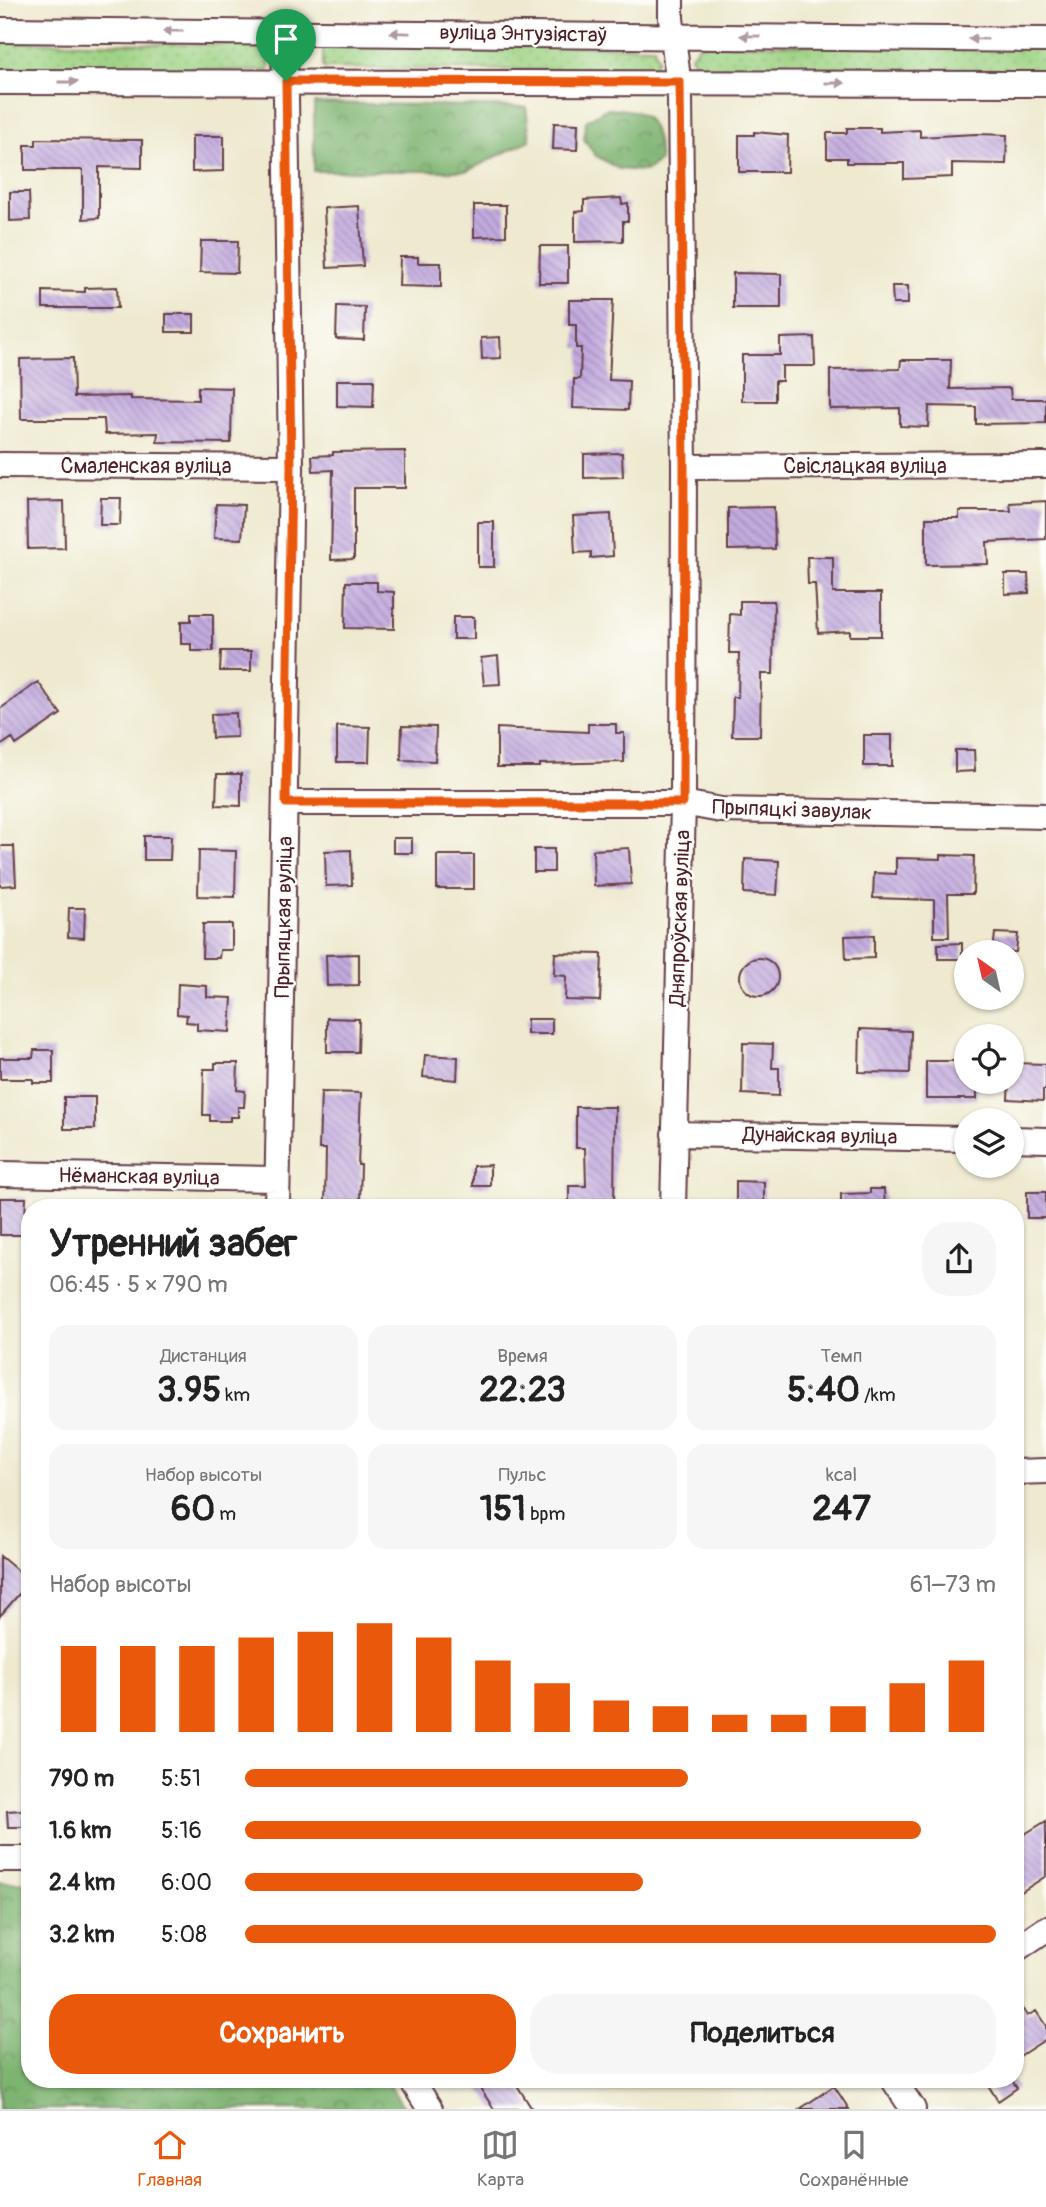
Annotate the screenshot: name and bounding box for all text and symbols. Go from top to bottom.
pin [256,9,316,81]
street label: вуліца Энтузіястаў [439,19,607,49]
icon: arrive [267,20,305,58]
one-way arrow [162,25,184,37]
one-way arrow [389,27,411,39]
one-way arrow [739,30,761,42]
one-way arrow [967,33,989,45]
one-way arrow [57,76,79,88]
one-way arrow [824,77,846,89]
street label: Смаленская вуліца [60,453,232,480]
street label: Свіслацкая вуліца [783,453,947,480]
street label: Прыпяцкі завулак [712,794,872,826]
street label: Дняпроўская вуліца [663,829,697,1008]
street label: Прыпяцкая вуліца [269,836,299,998]
north arrow [954,940,1024,1010]
map controls [954,940,1024,1178]
button: locate [954,1024,1024,1094]
button: layers [954,1108,1024,1178]
street label: Дунайская вуліца [741,1121,898,1151]
street label: Нёманская вуліца [58,1162,220,1192]
text: Утренний забег [49,1220,297,1268]
button: share [922,1222,996,1296]
text: 06:45 · 5 × 790 m [49,1270,228,1299]
text: Дистанция [160,1344,247,1368]
text: Время [497,1344,548,1368]
text: Темп [820,1344,863,1368]
text: 3.95 [157,1368,221,1412]
text: 22:23 [479,1368,566,1412]
text: 5:40 [787,1368,860,1412]
text: km [221,1383,250,1407]
text: /km [860,1383,896,1407]
text: Набор высоты [145,1463,262,1487]
text: Пульс [499,1463,546,1487]
text: kcal [826,1463,857,1487]
text: 60 [171,1487,215,1531]
text: 151 [480,1487,526,1531]
text: 247 [812,1487,871,1531]
text: m [215,1502,236,1526]
text: bpm [526,1502,565,1526]
text: Набор высоты [49,1570,191,1599]
text: 61–73 m [910,1570,996,1599]
text: 790 m [49,1764,114,1793]
text: 5:51 [161,1764,201,1793]
text: 1.6 km [49,1816,111,1845]
text: 5:16 [161,1816,202,1845]
text: 2.4 km [49,1868,115,1897]
text: 6:00 [161,1868,212,1897]
text: 3.2 km [49,1920,115,1949]
text: 5:08 [161,1920,207,1949]
button: Сохранить [49,1994,516,2074]
button: Поделиться [530,1994,996,2074]
tab: Главная [137,2126,202,2192]
tab: Карта [477,2126,524,2192]
tab: Сохранённые [799,2126,909,2192]

